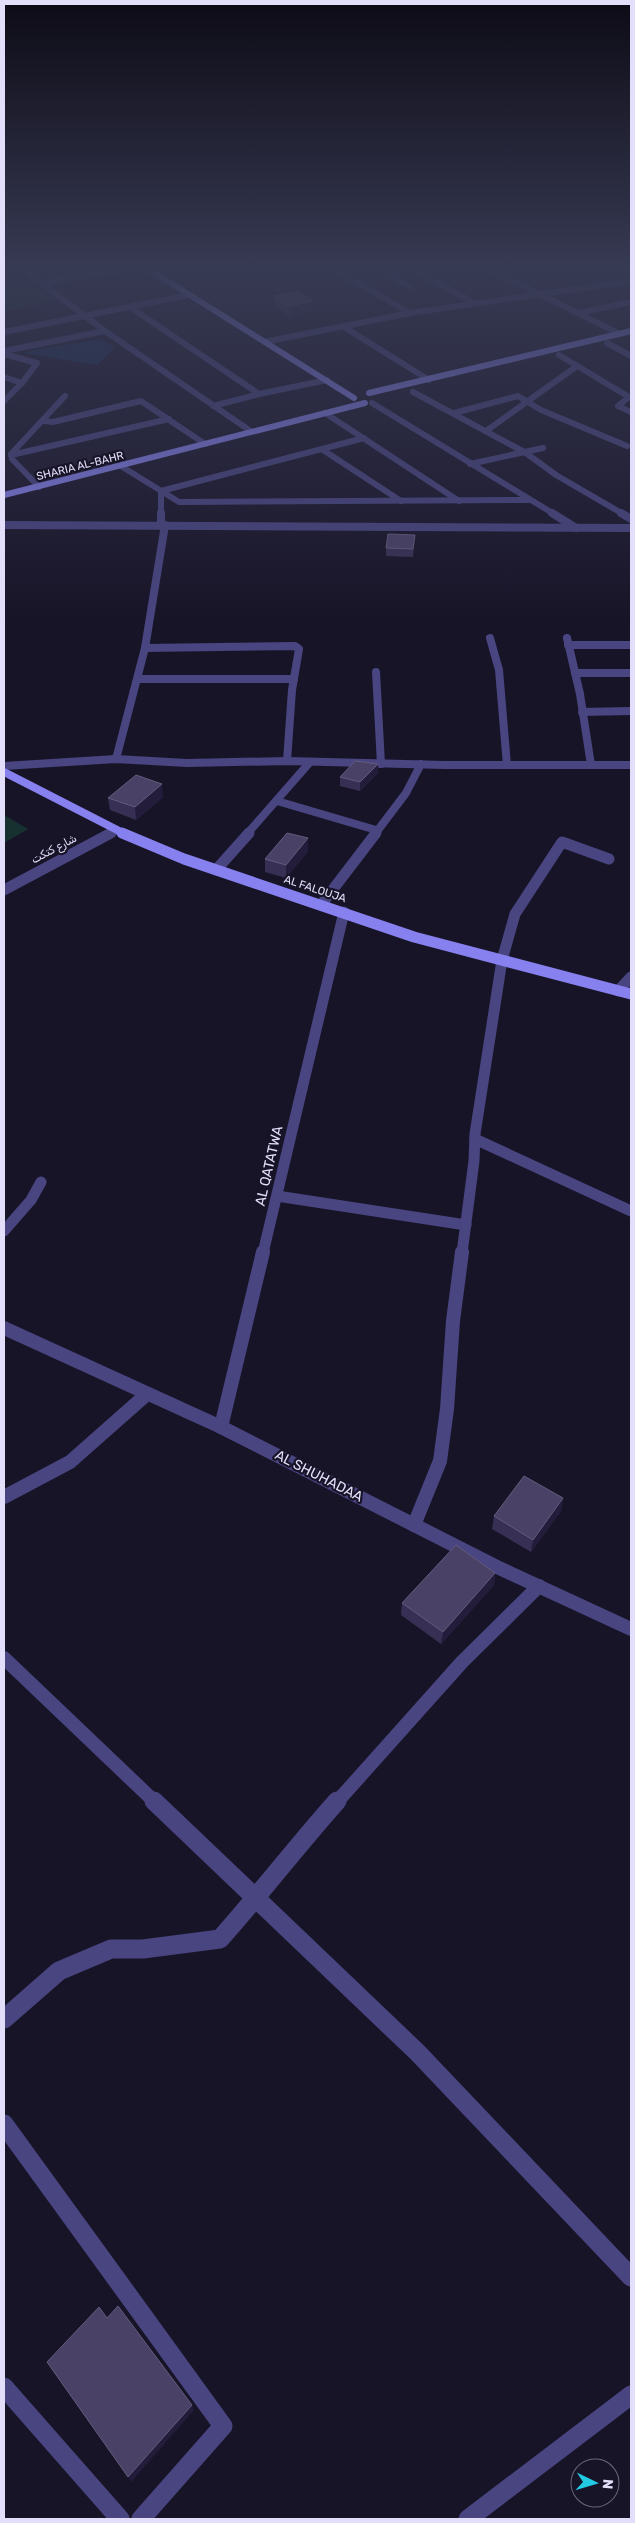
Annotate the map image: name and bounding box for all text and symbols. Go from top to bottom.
street label: SHARIA AL-BAHR [35,449,125,483]
street label: شارع كتكت [29,832,80,868]
street label: AL FALOUJA [282,873,348,905]
street label: AL QATATWA [252,1124,287,1208]
street label: AL SHUHADAA [272,1447,366,1506]
north arrow [570,2458,620,2508]
text: N [599,2478,616,2490]

